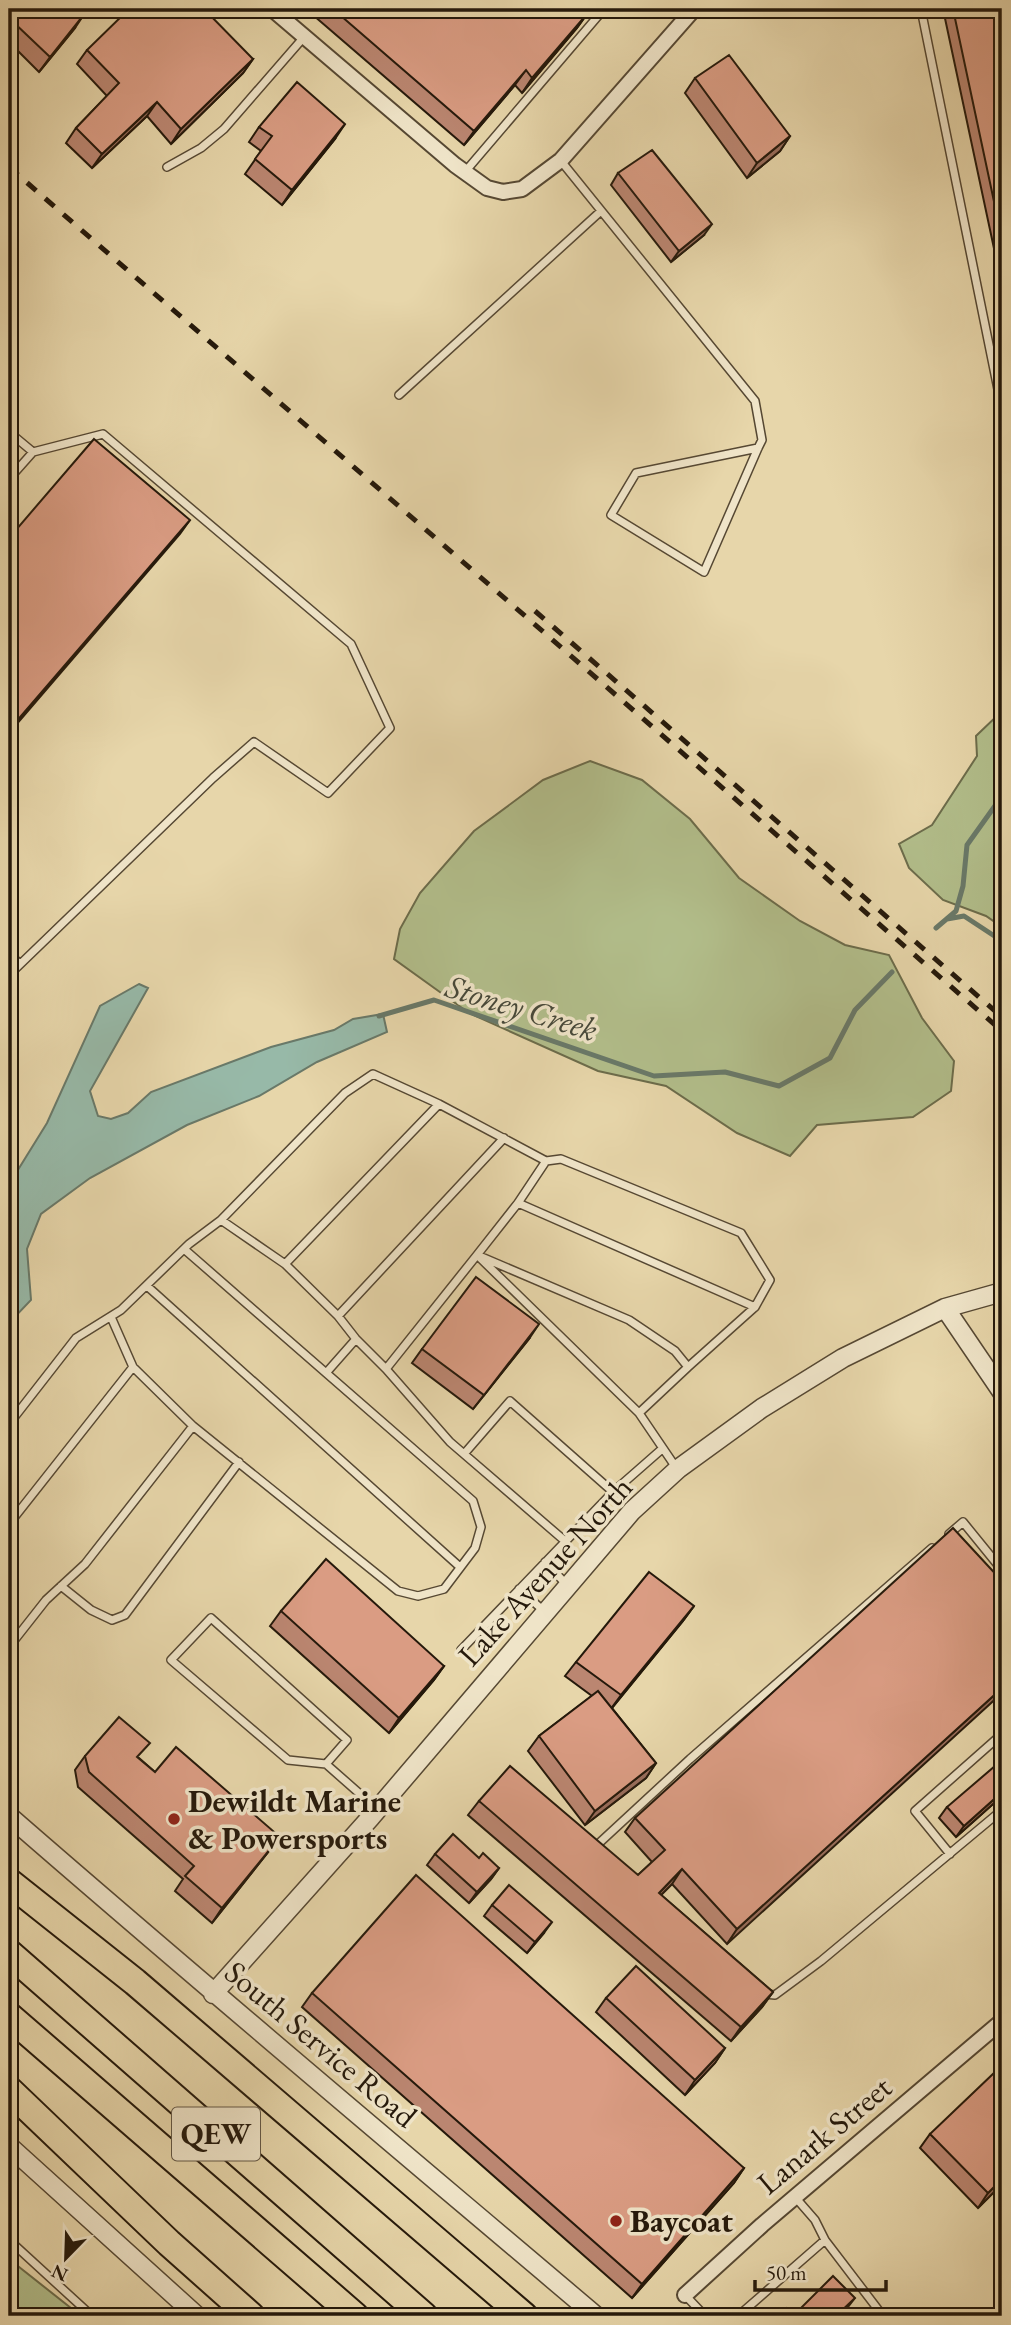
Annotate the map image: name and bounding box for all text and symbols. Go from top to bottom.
water label: Stoney Creek [440,964,603,1051]
street label: Lake Avenue North [448,1467,642,1675]
place label: Dewildt Marine & Powersports [188,1780,401,1859]
marker: Dewildt Marine & Powersports [166,1811,182,1827]
street label: South Service Road [216,1951,427,2137]
street label: Lanark Street [748,2066,900,2204]
road number: QEW [172,2108,260,2160]
place label: Baycoat [630,2200,733,2242]
marker: Baycoat [608,2213,624,2229]
north arrow [32,2224,102,2294]
scale bar [755,2248,887,2292]
text: N [47,2258,72,2288]
text: 50 m [766,2259,807,2286]

